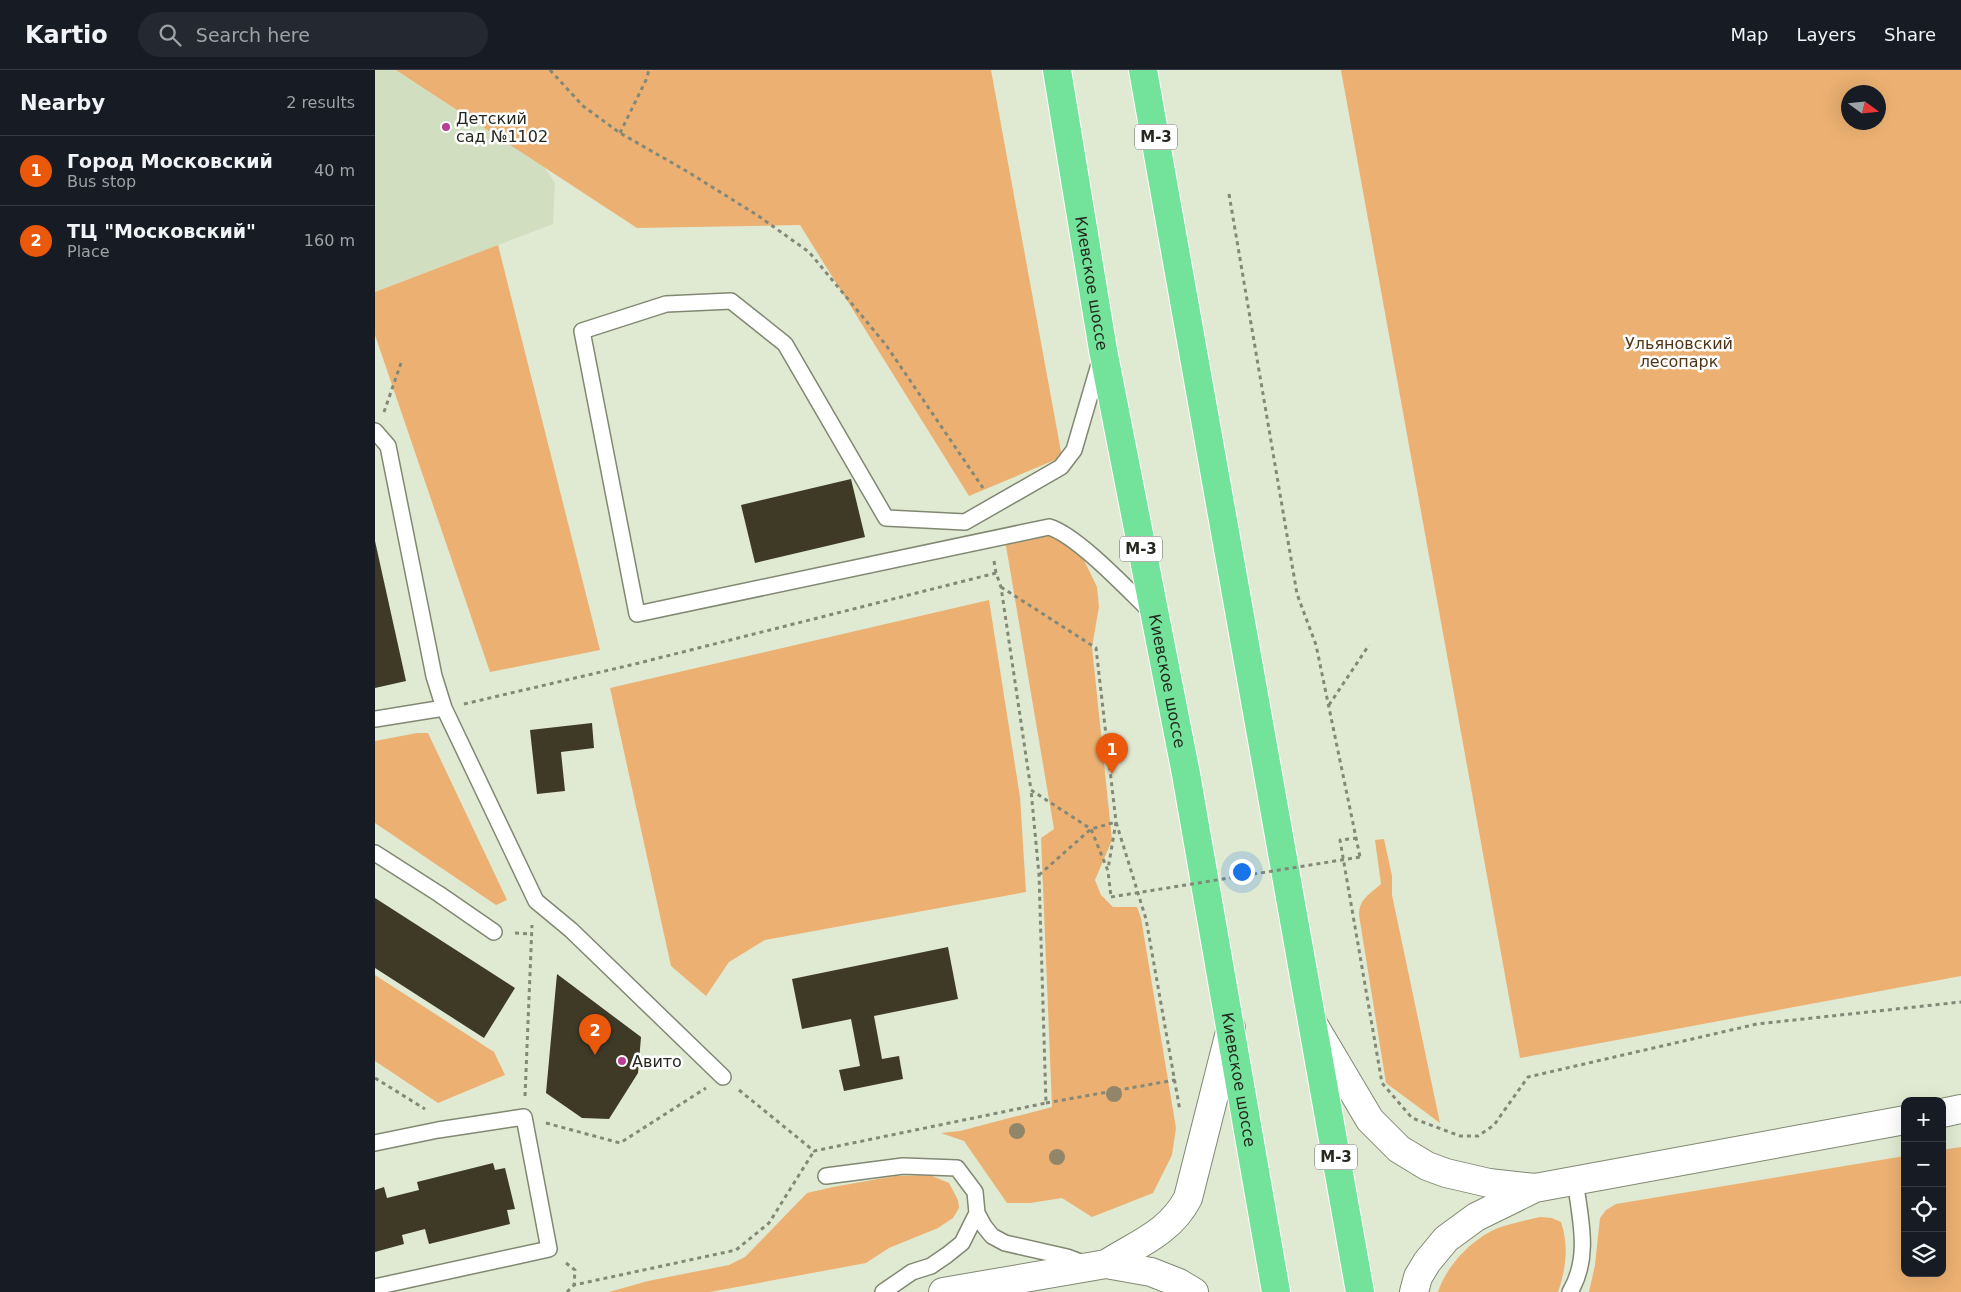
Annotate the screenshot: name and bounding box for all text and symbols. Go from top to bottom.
search box [138,12,488,57]
text: Kartio [25,21,108,49]
icon: search [156,21,184,49]
text: Search here [196,24,310,46]
text: Map [1730,24,1768,45]
text: Layers [1796,24,1856,45]
text: Share [1884,24,1936,45]
north arrow [1841,85,1886,130]
text: Nearby [20,91,105,115]
text: 2 results [286,93,355,112]
place label: Детский сад №1102 [456,109,548,146]
marker: Детский сад №1102 [440,121,452,133]
road number: М-3 [1135,124,1177,150]
text: Город Московский [67,150,273,172]
text: 1 [30,161,42,180]
text: 40 m [314,161,355,180]
text: Bus stop [67,172,136,191]
street label: Киевское шоссе [1072,214,1112,352]
text: ТЦ "Московский" [67,220,256,242]
text: 2 [30,231,42,250]
text: 160 m [304,231,355,250]
text: Place [67,242,110,261]
park label: Ульяновский лесопарк [1625,334,1733,371]
road number: М-3 [1120,536,1162,562]
street label: Киевское шоссе [1145,612,1190,750]
pin: 1 [1096,733,1128,774]
your location [1229,859,1255,885]
street label: Киевское шоссе [1218,1011,1260,1148]
pin: 2 [579,1014,611,1055]
place label: Авито [632,1052,682,1071]
marker: Авито [616,1055,628,1067]
map controls [1901,1097,1946,1277]
button: + [1901,1097,1946,1142]
button: − [1901,1142,1946,1187]
road number: М-3 [1315,1144,1357,1170]
button: locate [1901,1187,1946,1232]
button: layers [1901,1232,1946,1277]

